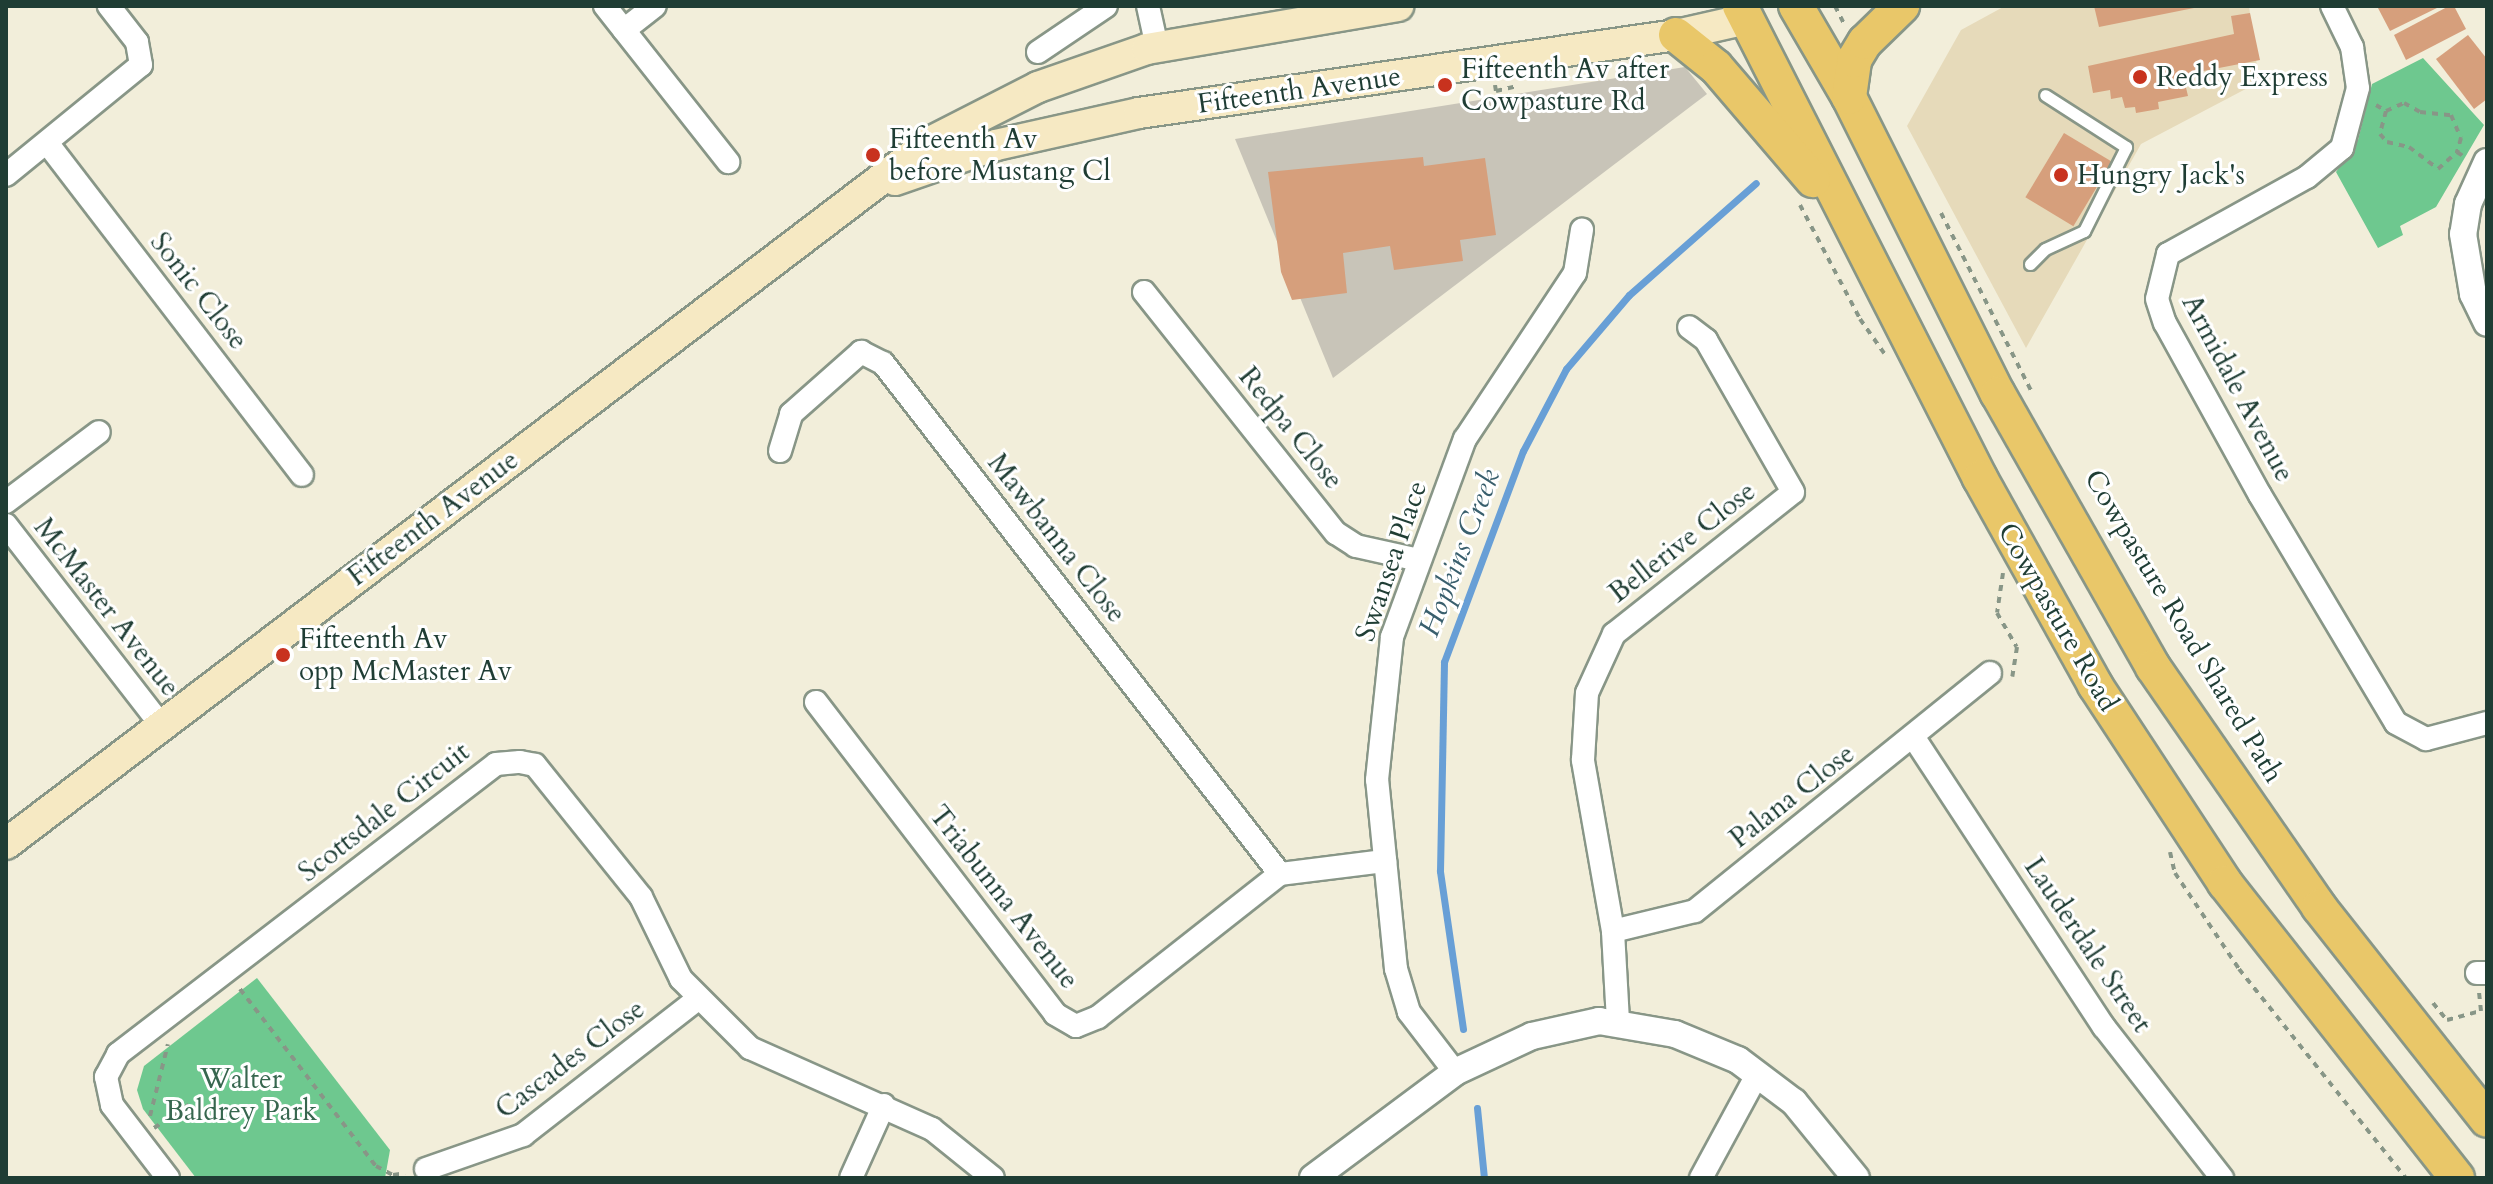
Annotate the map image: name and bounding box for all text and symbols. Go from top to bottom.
place label: Fifteenth Av after Cowpasture Rd [1461,52,1669,118]
street label: Fifteenth Avenue [1195,59,1403,121]
place label: Reddy Express [2156,60,2328,94]
marker: Reddy Express [2131,68,2149,86]
marker: Fifteenth Av after Cowpasture Rd [1436,76,1454,94]
place label: Fifteenth Av before Mustang Cl [889,122,1111,188]
marker: Fifteenth Av before Mustang Cl [864,146,882,164]
place label: Hungry Jack's [2077,158,2245,192]
marker: Hungry Jack's [2052,166,2070,184]
street label: Sonic Close [143,226,255,356]
street label: Armidale Avenue [2175,289,2301,487]
street label: Redpa Close [1232,360,1350,496]
street label: Fifteenth Avenue [341,443,525,593]
street label: Mawbanna Close [981,447,1133,629]
water label: Hopkins Creek [1412,464,1508,642]
street label: Cowpasture Road Shared Path [2077,464,2291,788]
street label: Bellerive Close [1602,474,1762,610]
street label: Swansea Place [1348,476,1434,646]
street label: McMaster Avenue [27,511,187,703]
street label: Cowpasture Road [1991,517,2125,717]
place label: Fifteenth Av opp McMaster Av [299,622,512,688]
marker: Fifteenth Av opp McMaster Av [274,646,292,664]
street label: Scottsdale Circuit [292,735,476,889]
street label: Palana Close [1723,737,1861,855]
street label: Triabunna Avenue [922,799,1086,995]
street label: Lauderdale Street [2017,851,2159,1039]
street label: Cascades Close [489,992,651,1126]
park label: Walter Baldrey Park [165,1062,317,1128]

